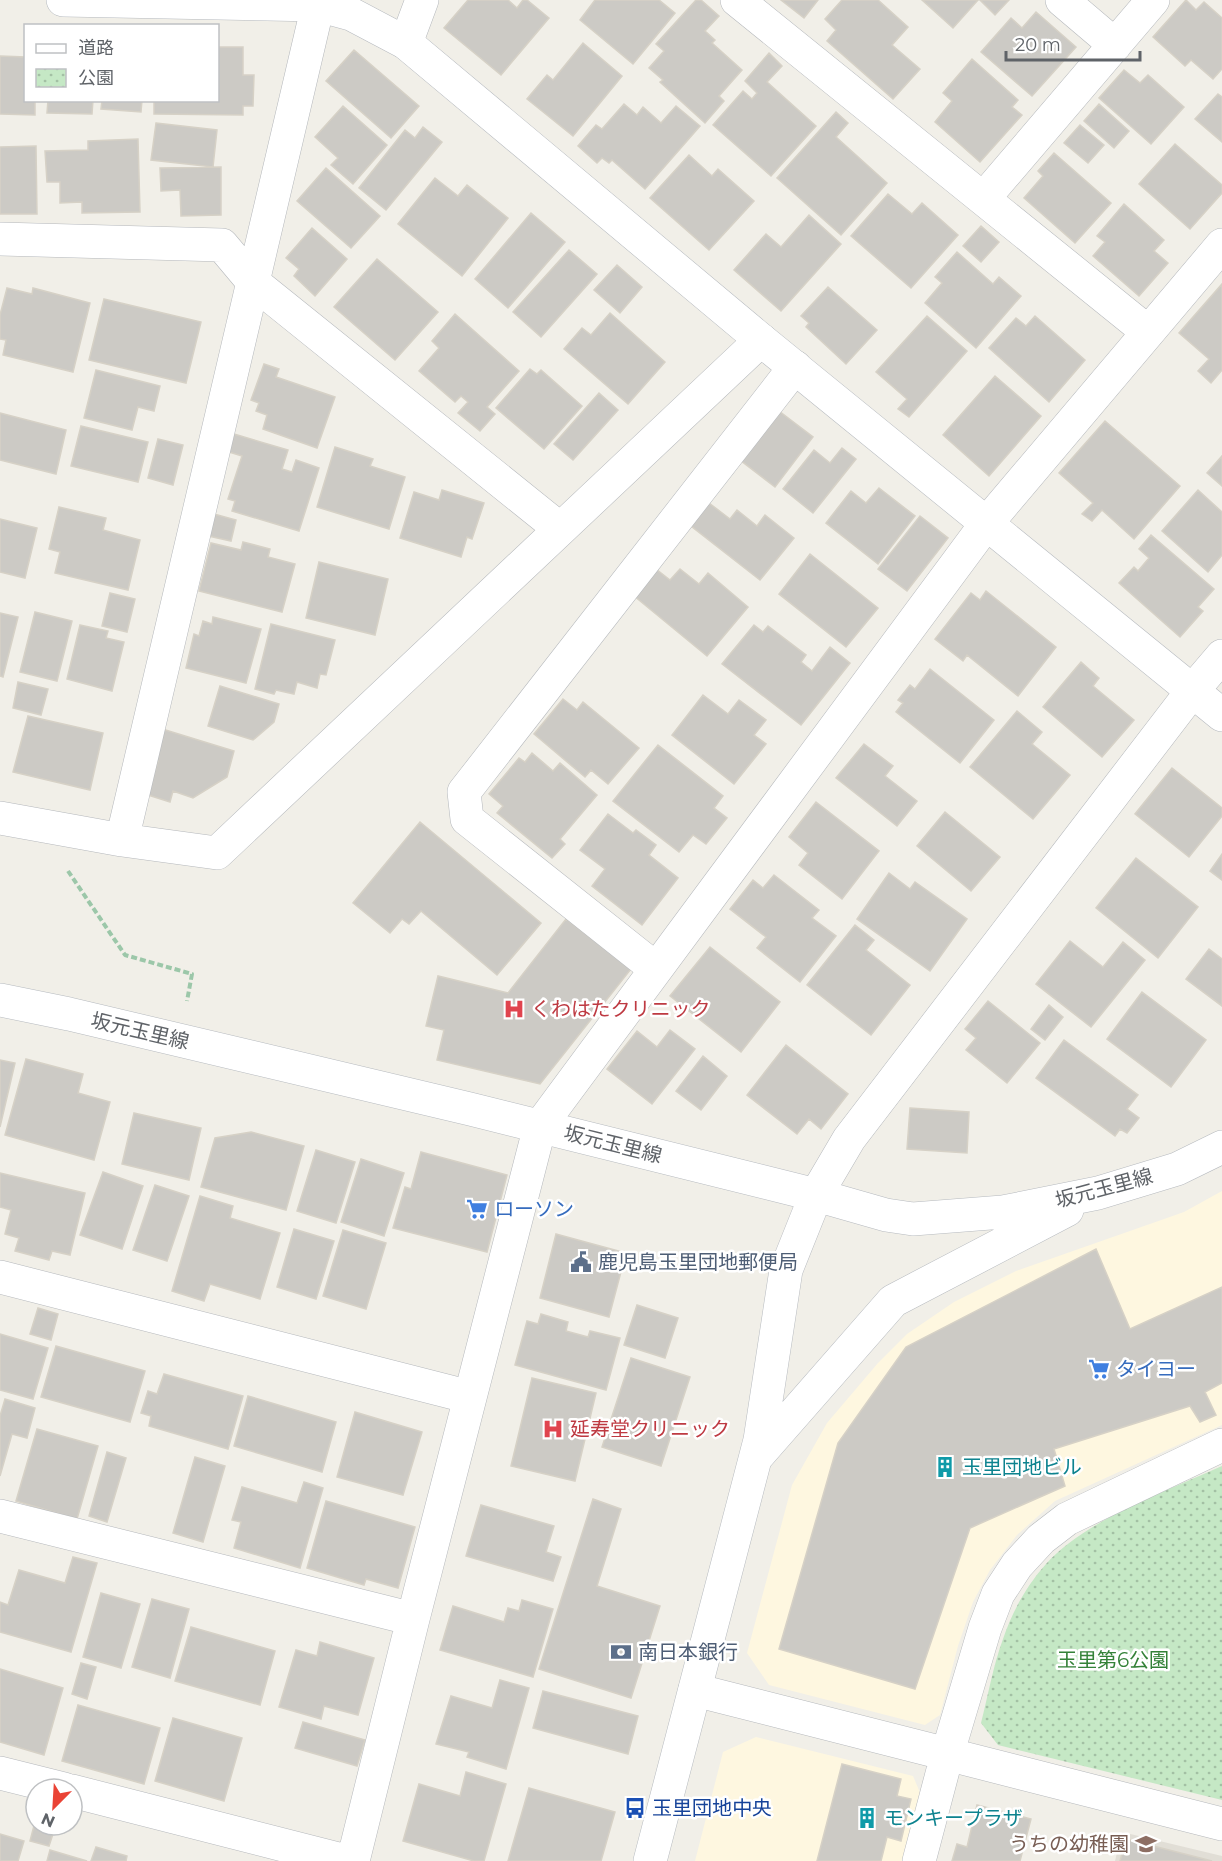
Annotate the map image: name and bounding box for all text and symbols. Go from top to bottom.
legend [24,24,219,102]
scale bar [1006,24,1140,62]
text: 20 m [1015,34,1061,56]
text: 道路 [78,37,114,59]
text: 公園 [78,67,114,89]
hospital icon: くわはたクリニック [502,997,526,1021]
place label: くわはたクリニック [531,997,711,1021]
street label: 坂元玉里線 [89,1008,191,1054]
street label: 坂元玉里線 [562,1120,664,1168]
street label: 坂元玉里線 [1053,1163,1155,1213]
supermarket icon: ローソン [465,1197,489,1221]
place label: ローソン [494,1197,574,1221]
public building icon: 鹿児島玉里団地郵便局 [569,1250,593,1274]
place label: 鹿児島玉里団地郵便局 [598,1250,798,1274]
supermarket icon: タイヨー [1087,1357,1111,1381]
place label: タイヨー [1116,1357,1196,1381]
hospital icon: 延寿堂クリニック [541,1417,565,1441]
place label: 延寿堂クリニック [570,1417,730,1441]
building icon: 玉里団地ビル [933,1455,957,1479]
place label: 玉里団地ビル [962,1455,1082,1479]
bank icon: 南日本銀行 [609,1640,633,1664]
place label: 南日本銀行 [638,1640,738,1664]
park label: 玉里第6公園 [1057,1648,1169,1672]
north arrow [24,1777,84,1837]
bus stop icon: 玉里団地中央 [623,1796,647,1820]
place label: 玉里団地中央 [652,1796,772,1820]
building icon: モンキープラザ [855,1806,879,1830]
place label: モンキープラザ [884,1806,1023,1830]
text: N [38,1809,58,1832]
place label: うちの幼稚園 [1009,1832,1129,1856]
school or university icon: うちの幼稚園 [1134,1832,1158,1856]

